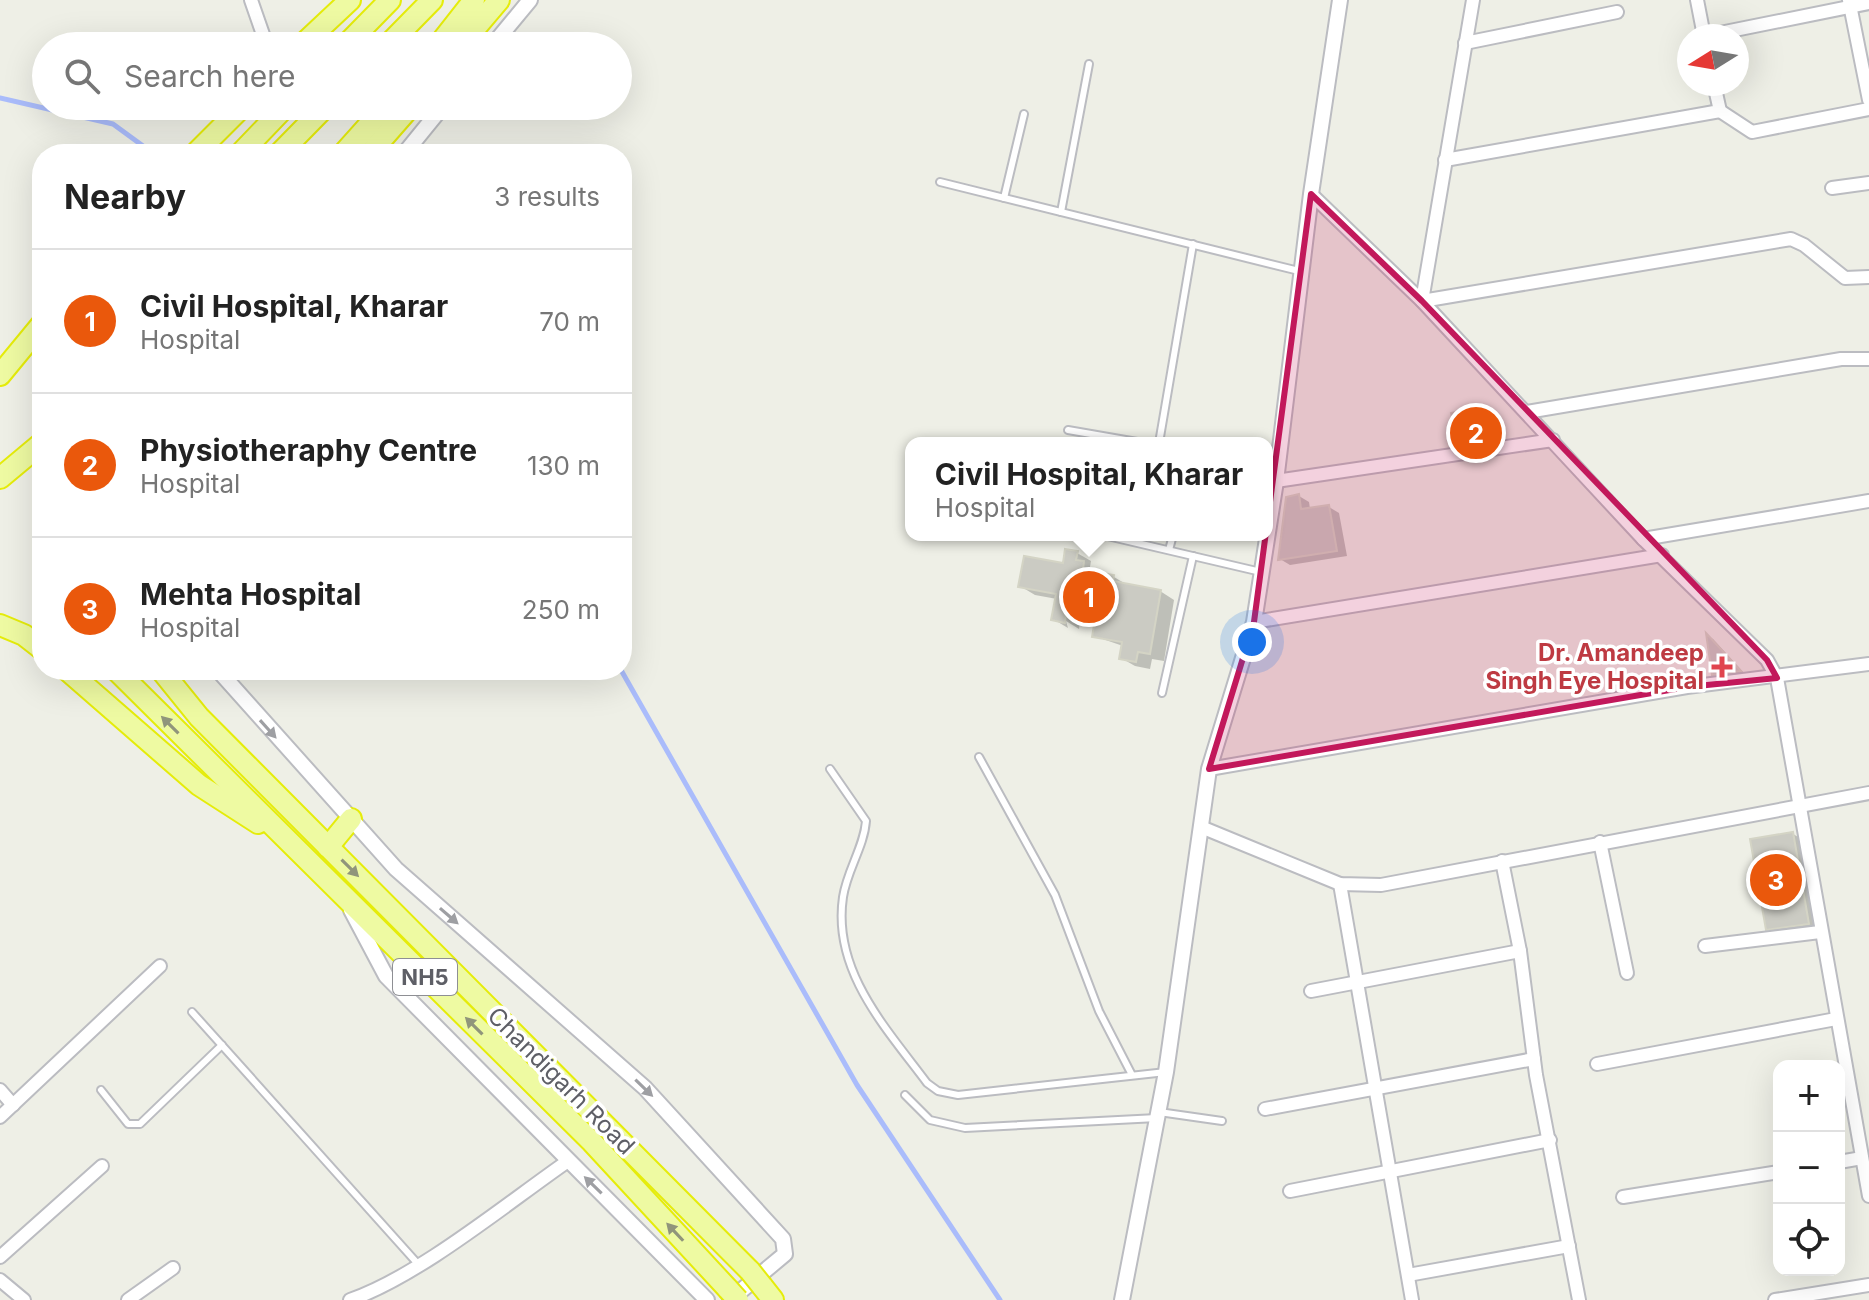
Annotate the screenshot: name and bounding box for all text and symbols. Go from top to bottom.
north arrow [1677,24,1749,96]
search box [32,32,632,120]
icon: search [60,54,104,98]
text: Search here [124,58,296,94]
text: Nearby [64,176,186,217]
text: 3 results [494,181,600,212]
text: Civil Hospital, Kharar [140,288,448,324]
text: 1 [84,306,96,337]
text: 70 m [539,306,600,337]
text: Hospital [140,324,240,355]
pin: 2 [1450,403,1502,463]
text: Physiotheraphy Centre [140,432,477,468]
popup [905,437,1273,541]
text: 2 [82,450,98,481]
text: 130 m [527,450,600,481]
text: Civil Hospital, Kharar [935,456,1243,492]
text: Hospital [140,468,240,499]
text: Hospital [935,492,1035,523]
pin: 1 [1063,567,1115,627]
text: Mehta Hospital [140,576,361,612]
text: 3 [82,594,98,625]
text: 250 m [522,594,600,625]
text: Hospital [140,612,240,643]
your location [1232,622,1272,662]
place label: Dr. Amandeep Singh Eye Hospital [1485,638,1704,695]
marker: Dr. Amandeep Singh Eye Hospital [1711,656,1733,678]
one-way arrow [161,715,180,734]
one-way arrow [259,720,277,739]
pin: 3 [1750,850,1802,910]
one-way arrow [340,858,358,877]
one-way arrow [440,906,459,924]
road number: NH5 [393,959,457,995]
street label: Chandigarh Road [482,1001,641,1160]
one-way arrow [465,1017,484,1036]
map controls [1773,1060,1845,1276]
button: + [1773,1060,1845,1132]
one-way arrow [634,1079,653,1097]
button: − [1773,1132,1845,1204]
one-way arrow [584,1176,603,1194]
button: locate [1773,1204,1845,1276]
one-way arrow [667,1223,685,1242]

